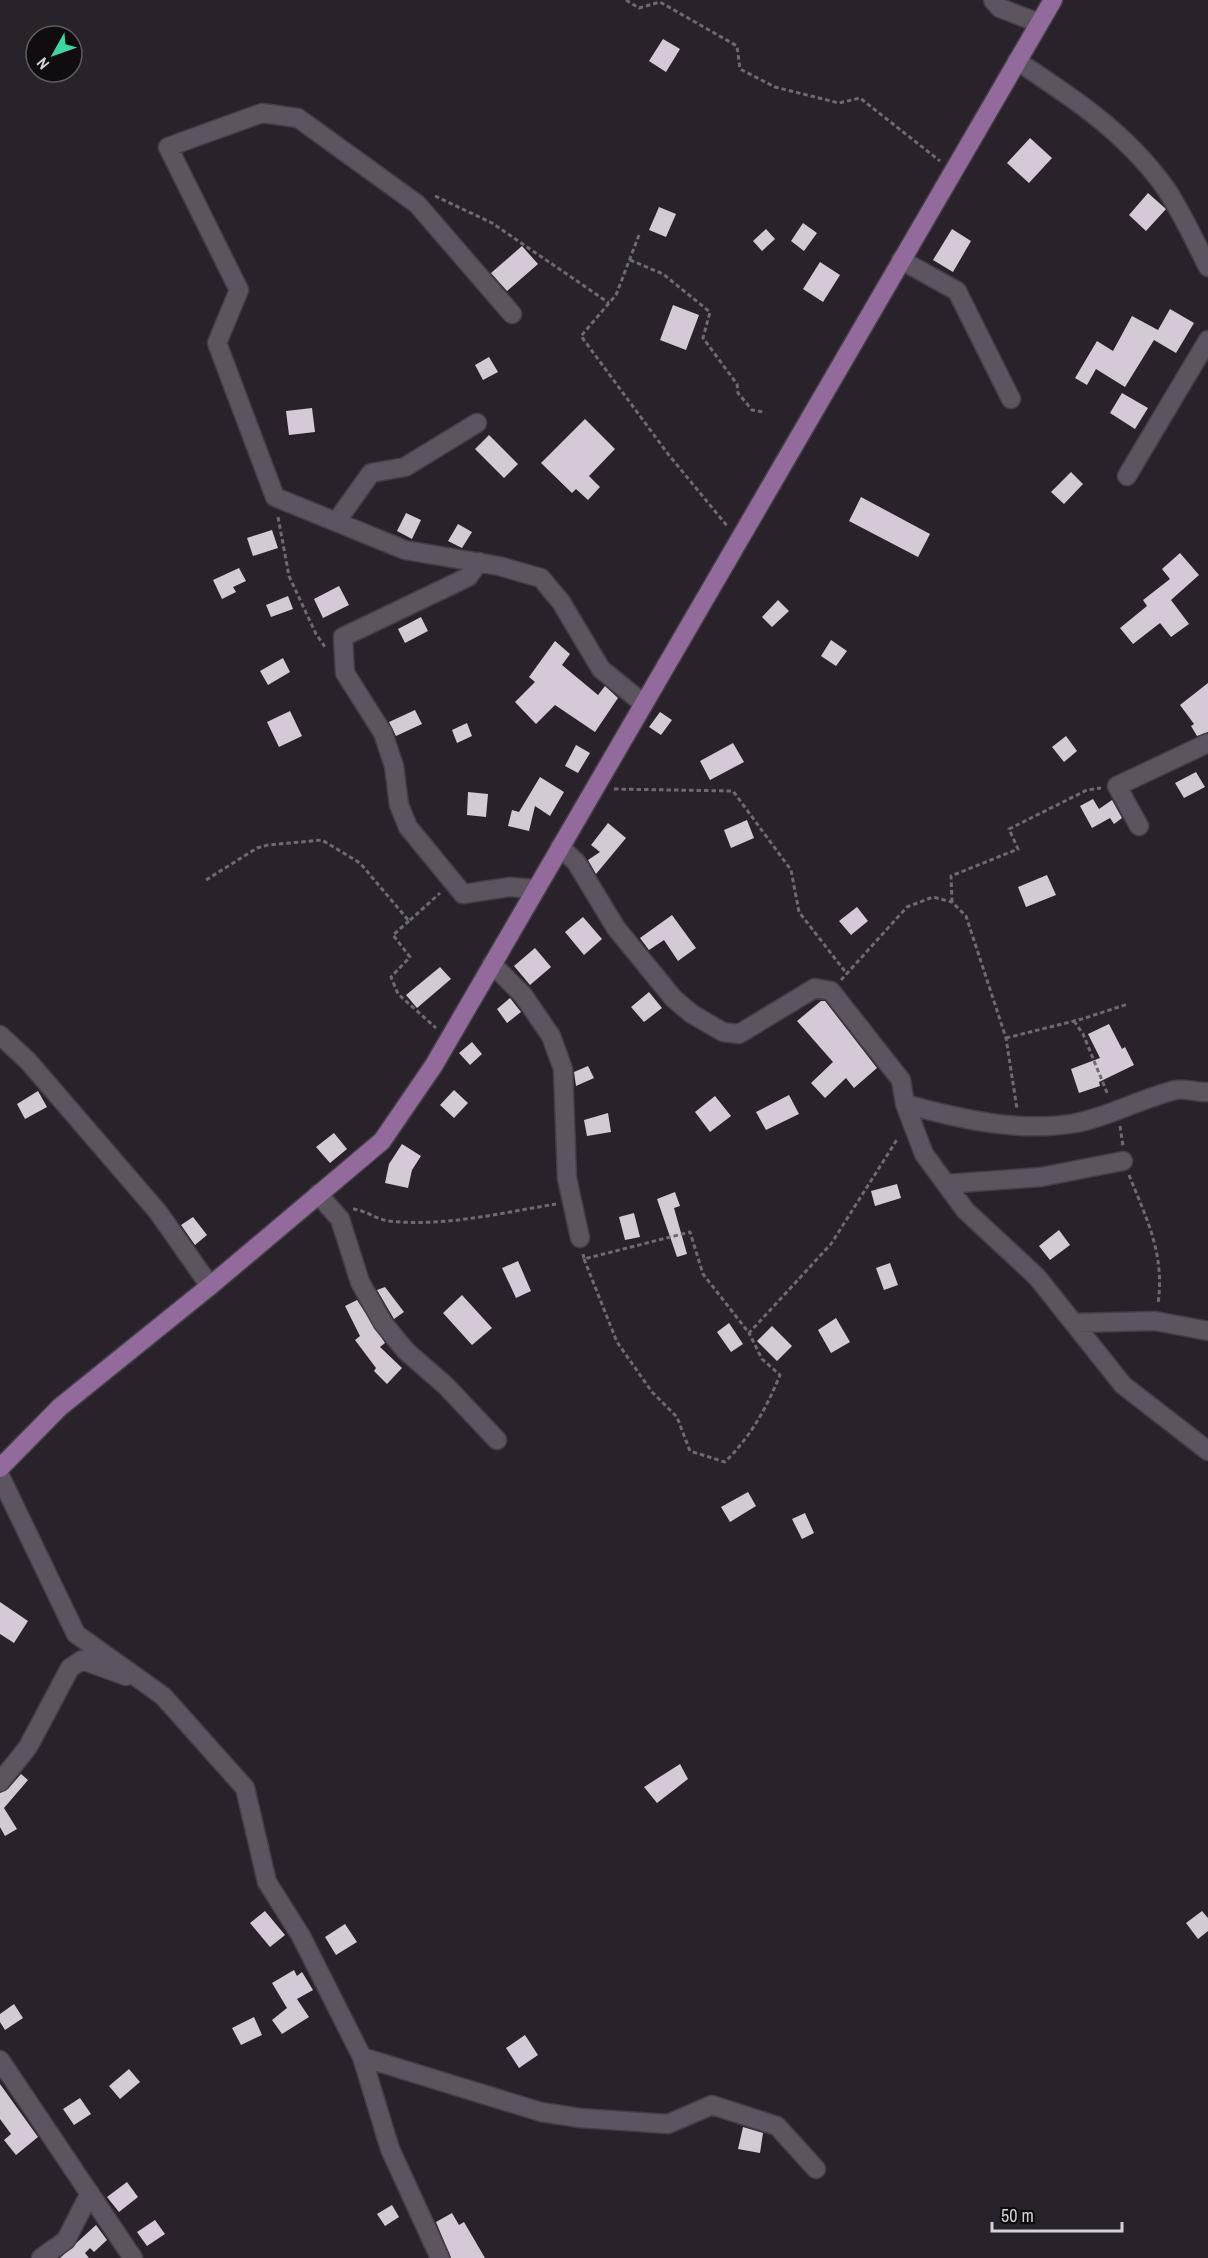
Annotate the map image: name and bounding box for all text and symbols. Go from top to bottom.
north arrow [24,24,84,84]
text: N [31,53,54,74]
scale bar [992,2195,1122,2233]
text: 50 m [1001,2203,1034,2228]

